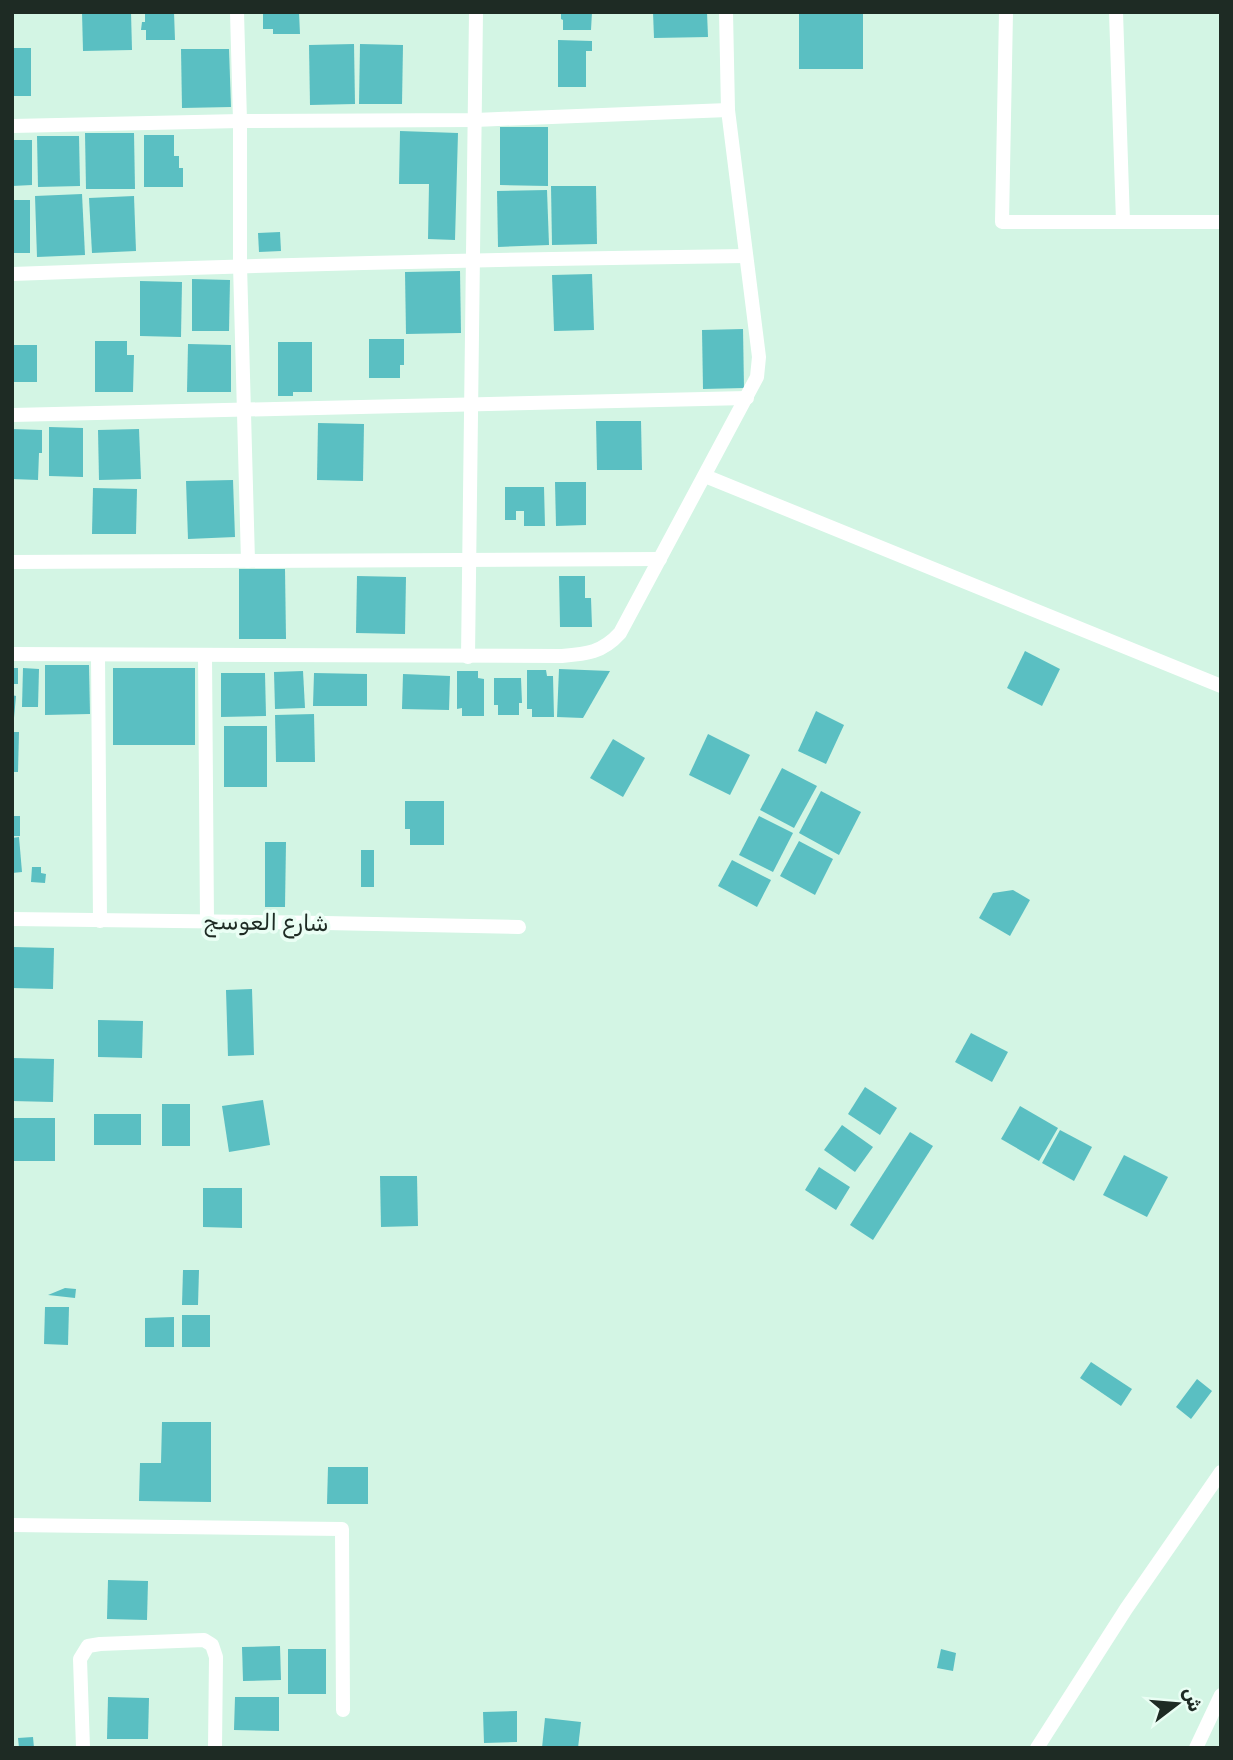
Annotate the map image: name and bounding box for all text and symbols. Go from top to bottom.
street label: شارع العوسج [203,907,329,939]
north arrow [1142,1669,1212,1739]
text: ش [1178,1685,1207,1714]

